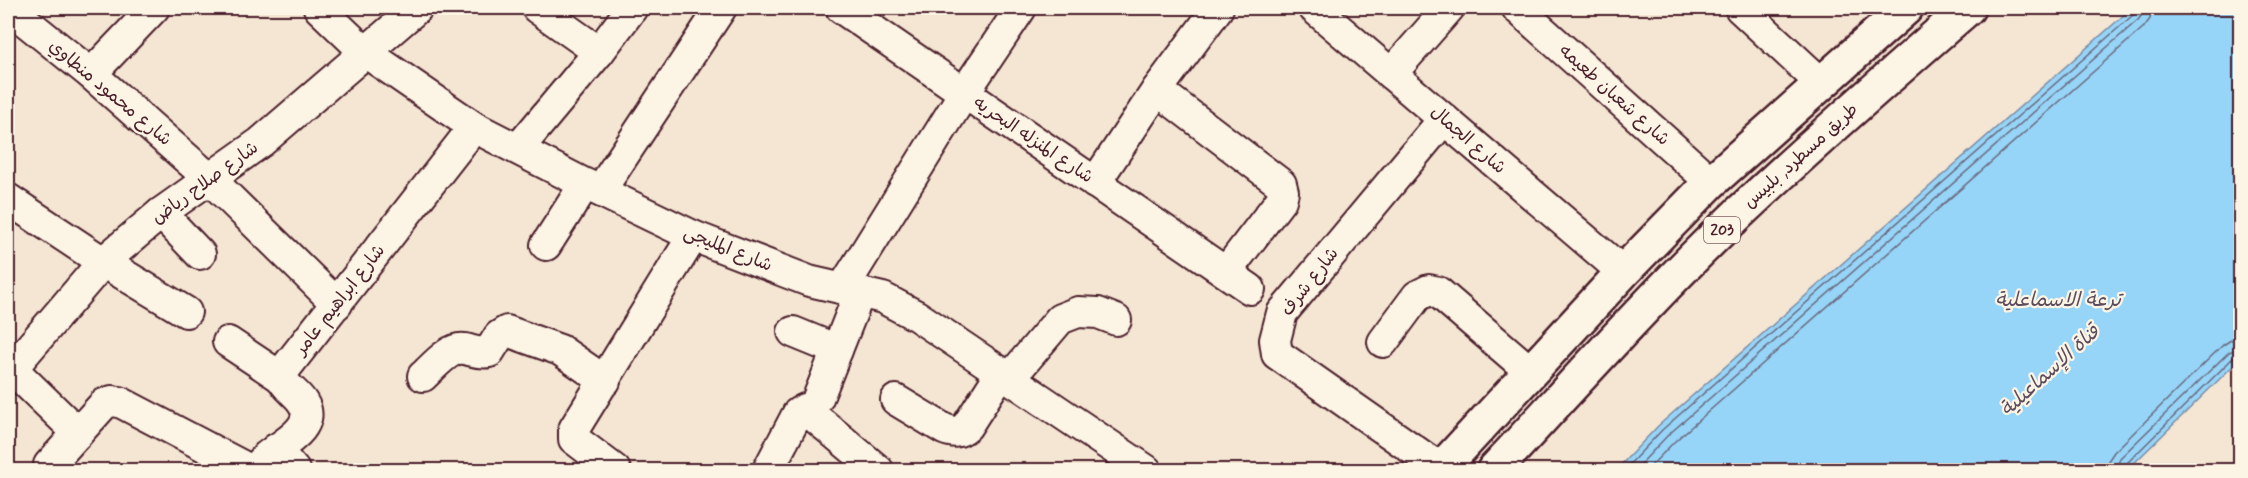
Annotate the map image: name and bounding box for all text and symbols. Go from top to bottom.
street label: شارع محمود منطاوي [43,34,177,152]
street label: شارع شعبان طعيمه [1553,39,1675,151]
street label: شارع المنزله البحريه [968,91,1098,189]
street label: طريق مسطرد, بلبيس [1738,98,1864,214]
street label: شارع الجمال [1425,100,1511,180]
street label: شارع صلاح رياض [147,136,263,230]
road number: 203 [1704,217,1740,243]
street label: شارع المليجى [680,220,776,278]
street label: شارع ابراهيم عامر [288,240,392,363]
street label: شارع شرف [1276,243,1344,321]
water label: ترعة الاسماعلية [1995,287,2124,314]
water label: قناة الإسماعيلية [1994,318,2107,423]

